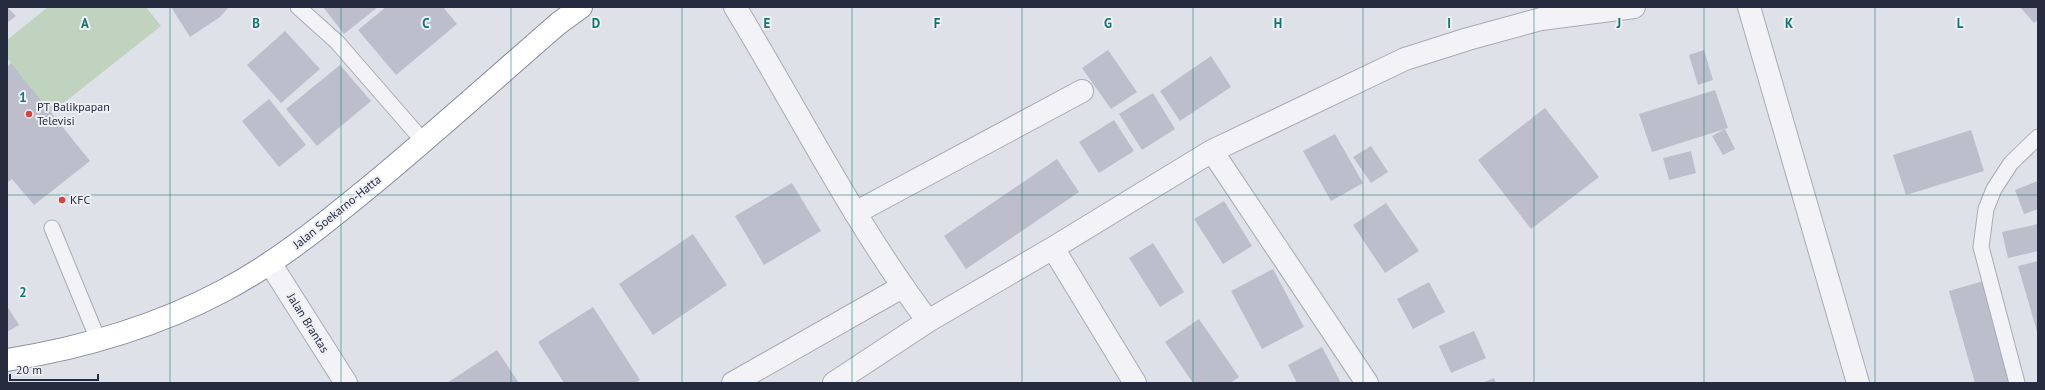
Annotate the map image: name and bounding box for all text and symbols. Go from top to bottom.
text: A [81,15,89,32]
text: B [252,15,260,32]
text: C [422,15,430,32]
text: D [592,15,600,32]
text: E [764,15,771,32]
text: F [934,15,941,32]
text: G [1104,15,1112,32]
text: H [1274,15,1282,32]
text: I [1447,15,1451,32]
text: J [1616,15,1621,32]
text: K [1785,15,1793,32]
text: L [1957,15,1964,32]
text: 1 [19,89,27,106]
place label: PT Balikpapan Televisi [37,99,110,128]
marker: PT Balikpapan Televisi [24,109,34,119]
street label: Jalan Soekarno-Hatta [289,172,384,252]
place label: KFC [70,192,91,207]
marker: KFC [57,195,67,205]
text: 2 [19,284,27,301]
street label: Jalan Brantas [284,289,333,355]
scale bar [10,356,98,382]
text: 20 m [16,362,42,377]

